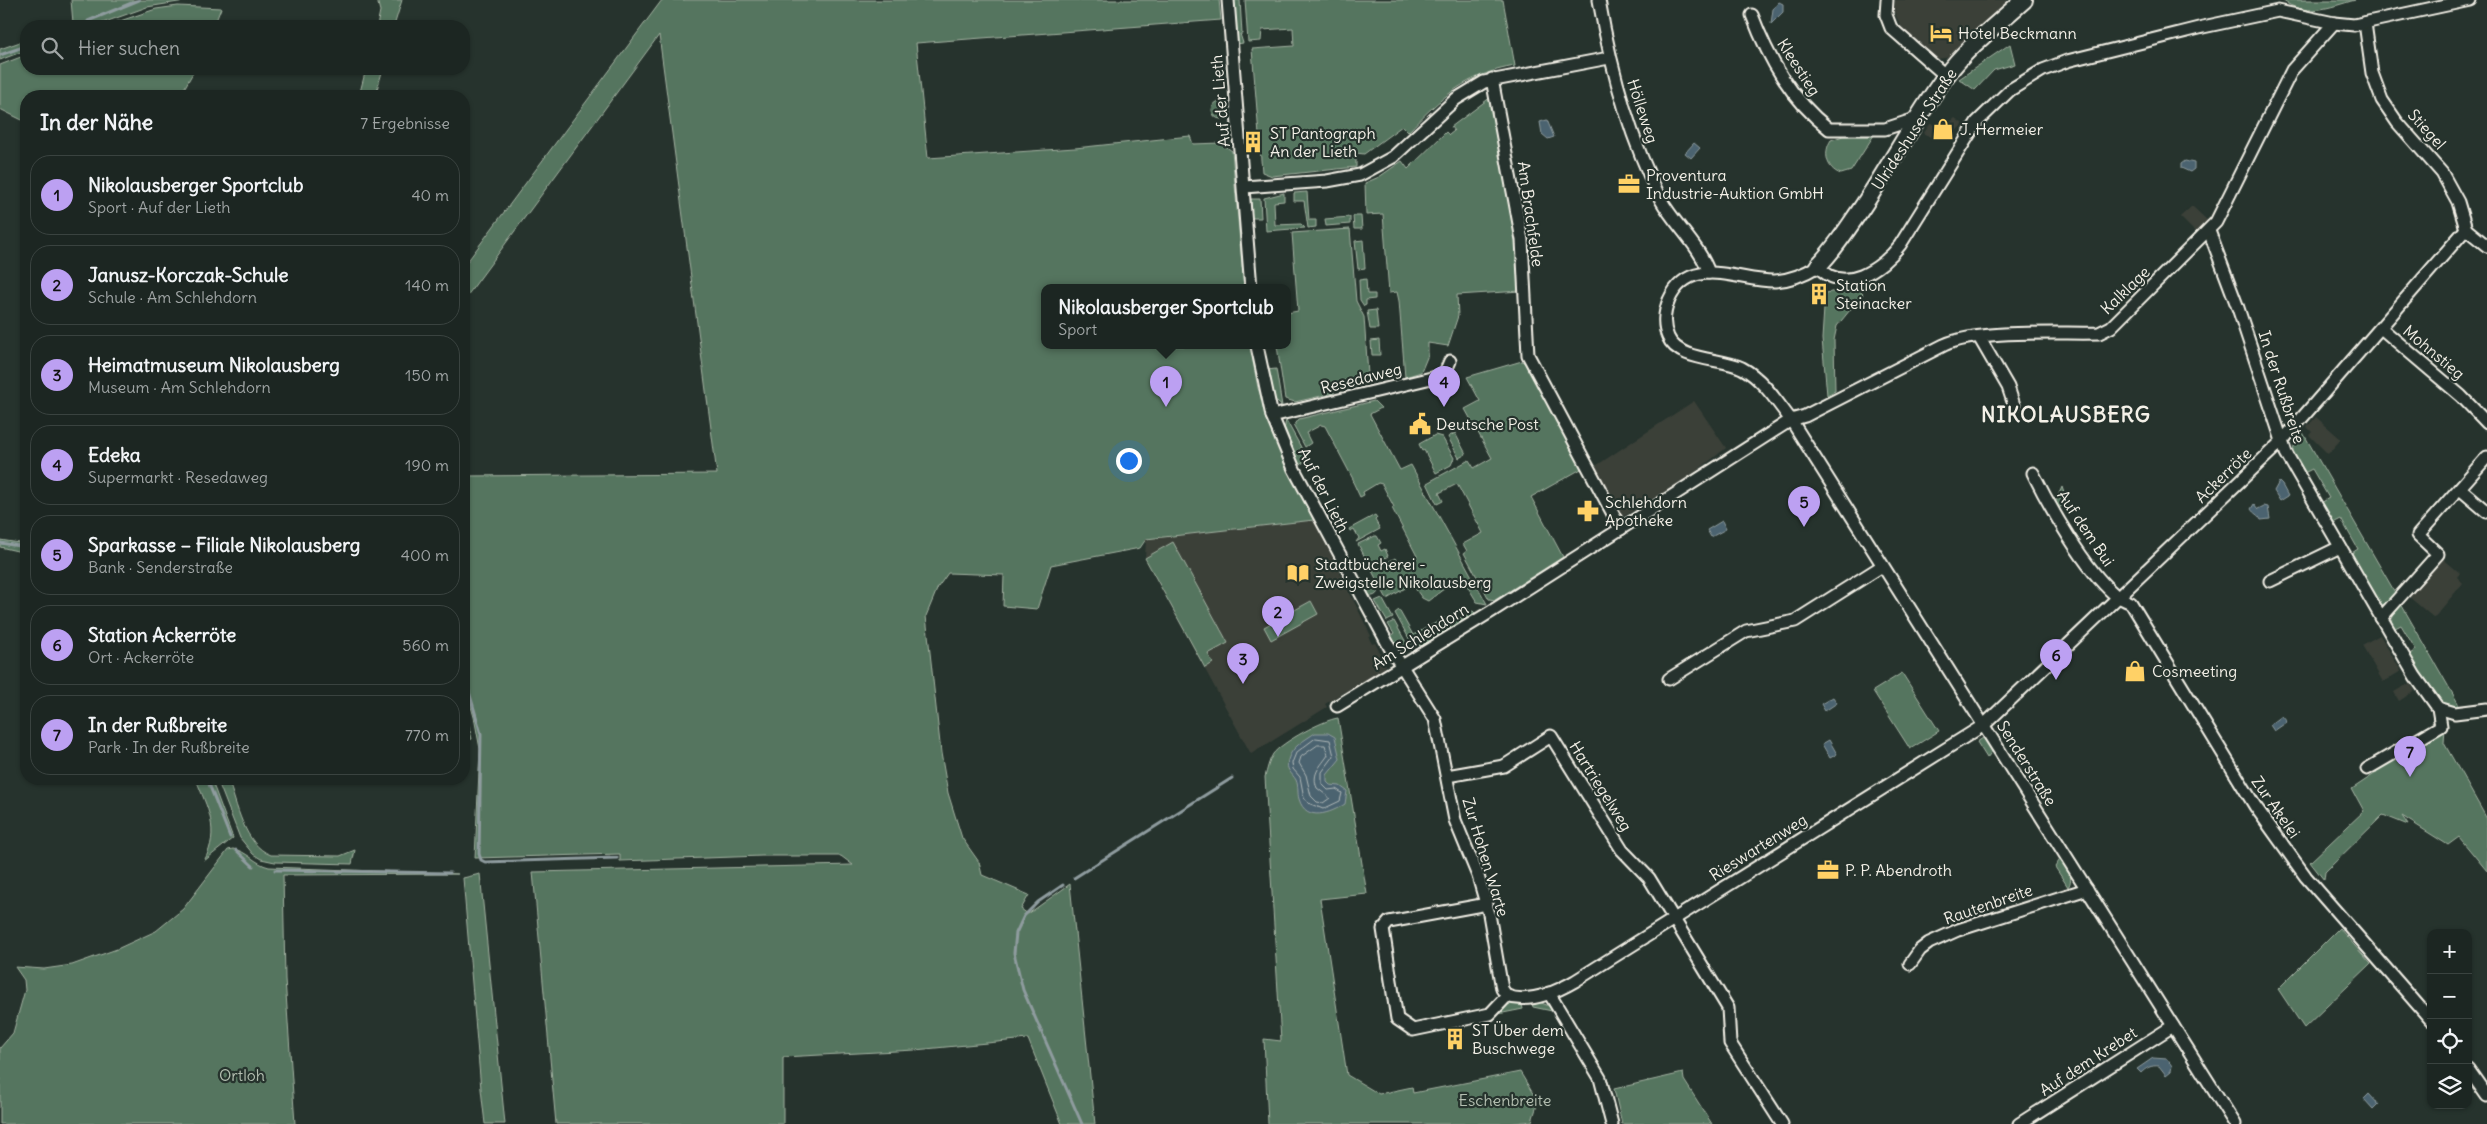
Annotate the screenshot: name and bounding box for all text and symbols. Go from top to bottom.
search box [20,20,470,75]
hotel icon: Hotel Beckmann [1928,20,1954,46]
place label: Hotel Beckmann [1958,23,2077,43]
icon: search [38,34,66,62]
street label: Kleestieg [1773,34,1825,100]
text: Hier suchen [78,36,180,60]
street label: Auf der Lieth [1206,54,1234,148]
street label: Ulrideshuser Straße [1867,64,1961,194]
street label: Hölleweg [1623,76,1663,146]
street label: Stiegel [2404,105,2450,153]
text: In der Nähe [40,109,153,136]
text: 7 Ergebnisse [360,113,450,133]
shop icon: J. Hermeier [1930,116,1956,142]
place label: J. Hermeier [1960,119,2044,139]
place label: ST Pantograph An der Lieth [1270,123,1376,161]
building icon: ST Pantograph An der Lieth [1240,129,1266,155]
street label: Am Brachfelde [1514,160,1548,268]
place label: Proventura Industrie-Auktion GmbH [1646,165,1824,203]
office icon: Proventura Industrie-Auktion GmbH [1616,171,1642,197]
text: Nikolausberger Sportclub [88,173,303,197]
text: 1 [54,185,60,205]
text: 40 m [411,185,449,205]
text: Sport · Auf der Lieth [88,197,231,217]
street label: Kalklage [2096,262,2154,318]
text: Janusz-Korczak-Schule [88,263,289,287]
text: 2 [53,275,61,295]
text: 140 m [405,275,449,295]
place label: Station Steinacker [1836,275,1912,313]
building icon: Station Steinacker [1806,281,1832,307]
popup [1041,284,1291,349]
text: Schule · Am Schlehdorn [88,287,257,307]
text: Nikolausberger Sportclub [1058,295,1274,319]
text: Sport [1058,319,1097,339]
street label: Mohnstieg [2399,321,2469,383]
street label: In der Rußbreite [2254,328,2310,446]
text: Heimatmuseum Nikolausberg [88,353,340,377]
street label: Resedaweg [1318,358,1404,398]
text: 3 [52,365,62,385]
text: 150 m [405,365,449,385]
pin: 1 [1150,366,1182,407]
pin: 4 [1428,366,1460,407]
text: Museum · Am Schlehdorn [88,377,271,397]
district label: NIKOLAUSBERG [1981,401,2151,428]
public building icon: Deutsche Post [1407,411,1433,437]
place label: Deutsche Post [1436,414,1539,434]
text: Edeka [88,443,141,467]
street label: Ackerröte [2191,443,2255,507]
street label: Auf der Lieth [1294,444,1354,536]
your location [1116,448,1142,474]
text: 4 [52,455,62,475]
text: 190 m [405,455,449,475]
text: Supermarkt · Resedaweg [88,467,268,487]
pin: 5 [1788,486,1820,527]
street label: Auf dem Bui [2053,486,2119,570]
place label: Schlehdorn Apotheke [1605,492,1687,530]
pharmacy icon: Schlehdorn Apotheke [1575,498,1601,524]
text: Sparkasse – Filiale Nikolausberg [88,533,360,557]
text: 5 [52,545,62,565]
text: 400 m [401,545,449,565]
place label: Stadtbücherei - Zweigstelle Nikolausberg [1315,554,1492,592]
text: Bank · Senderstraße [88,557,233,577]
library icon: Stadtbücherei - Zweigstelle Nikolausberg [1285,560,1311,586]
pin: 2 [1262,596,1294,637]
street label: Am Schlehdorn [1368,598,1472,674]
text: Station Ackerröte [88,623,236,647]
text: 6 [52,635,62,655]
text: 560 m [402,635,449,655]
pin: 6 [2040,639,2072,680]
pin: 3 [1227,643,1259,684]
text: Ort · Ackerröte [88,647,194,667]
shop icon: Cosmeeting [2122,658,2148,684]
place label: Cosmeeting [2152,661,2237,681]
text: In der Rußbreite [88,713,227,737]
street label: Senderstraße [1993,717,2061,809]
text: 7 [53,725,61,745]
text: 770 m [405,725,449,745]
pin: 7 [2394,736,2426,777]
text: Park · In der Rußbreite [88,737,250,757]
street label: Hartriegelweg [1565,737,1637,835]
street label: Zur Akelei [2247,772,2305,842]
street label: Zur Hohen Warte [1458,795,1514,919]
street label: Rieswartenweg [1706,809,1810,885]
office icon: P. P. Abendroth [1815,857,1841,883]
place label: P. P. Abendroth [1845,860,1952,880]
street label: Rautenbreite [1941,879,2035,929]
map controls [2427,929,2472,1109]
button: + [2427,929,2472,974]
button: − [2427,974,2472,1019]
button: locate [2427,1019,2472,1064]
place label: ST Über dem Buschwege [1472,1020,1564,1058]
street label: Auf dem Krebet [2036,1022,2141,1100]
building icon: ST Über dem Buschwege [1442,1026,1468,1052]
button: layers [2427,1064,2472,1109]
park label: Ortloh [219,1065,265,1085]
park label: Eschenbreite [1459,1090,1551,1110]

